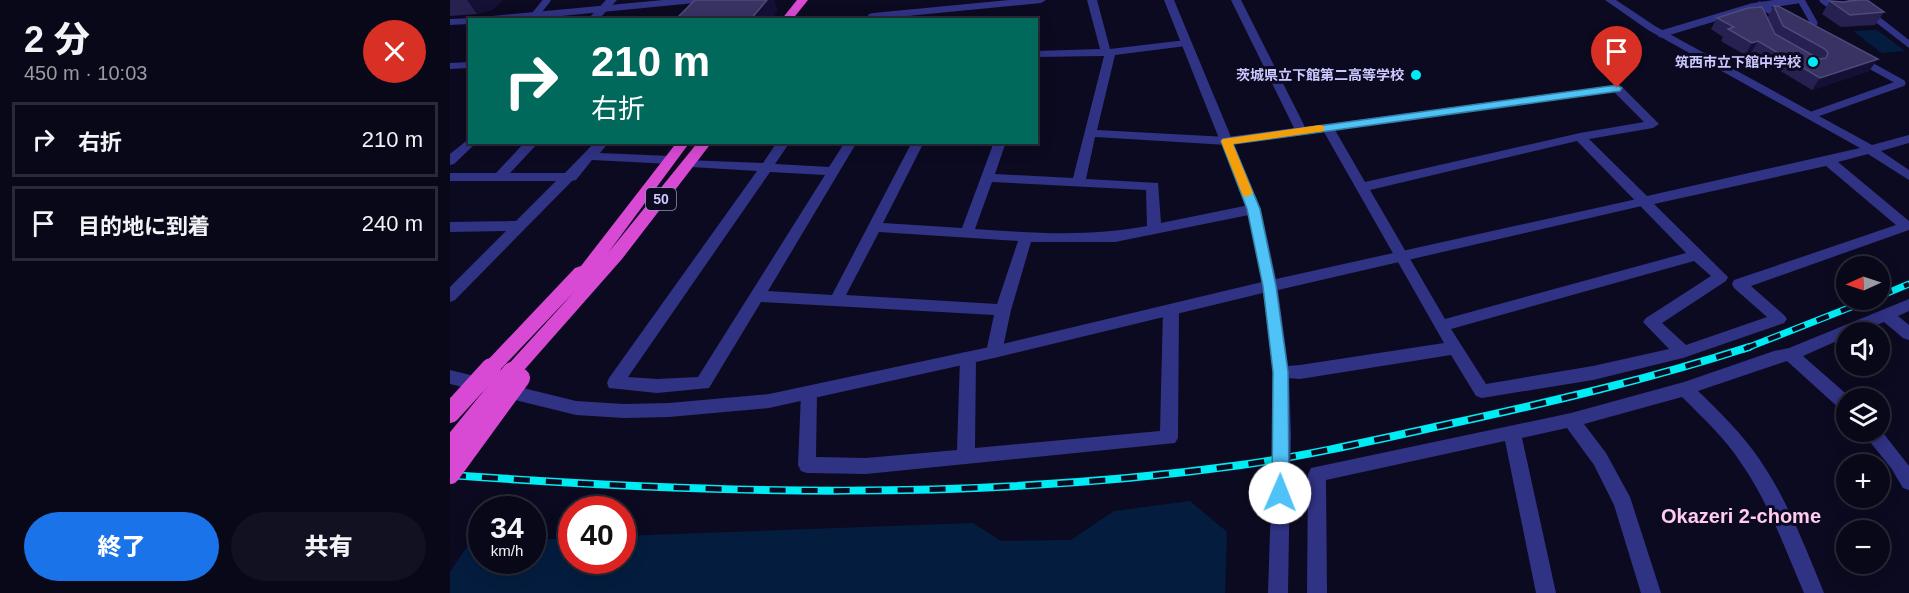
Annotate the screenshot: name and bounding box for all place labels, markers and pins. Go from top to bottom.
pin [1591,26,1642,88]
place label: 筑西市立下館中学校 [1675,54,1801,70]
marker: 筑西市立下館中学校 [1806,55,1820,69]
place label: 茨城県立下館第二高等学校 [1236,67,1404,83]
marker: 茨城県立下館第二高等学校 [1409,68,1423,82]

